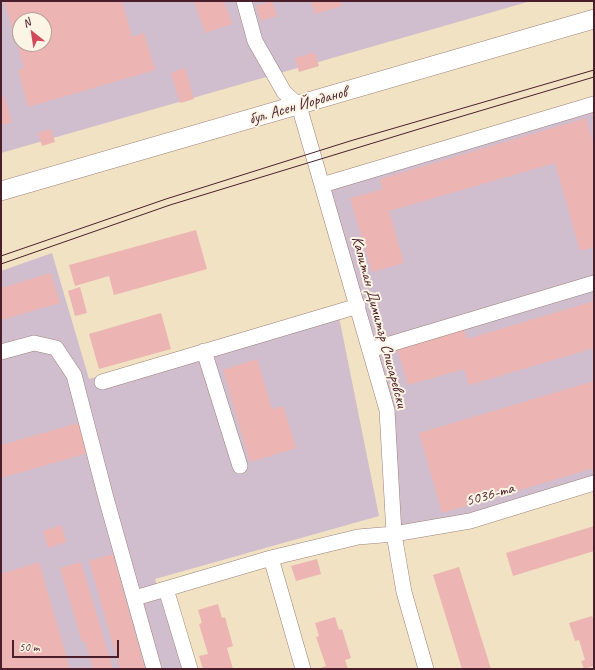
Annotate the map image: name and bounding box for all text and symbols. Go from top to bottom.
north arrow [12,12,52,52]
text: N [20,15,33,30]
street label: бул. Асен Йорданов [247,83,349,129]
street label: Капитан Димитър Списаревски [347,234,411,410]
street label: 5036-та [463,479,517,511]
scale bar [14,632,121,658]
text: 50 m [19,639,39,655]

